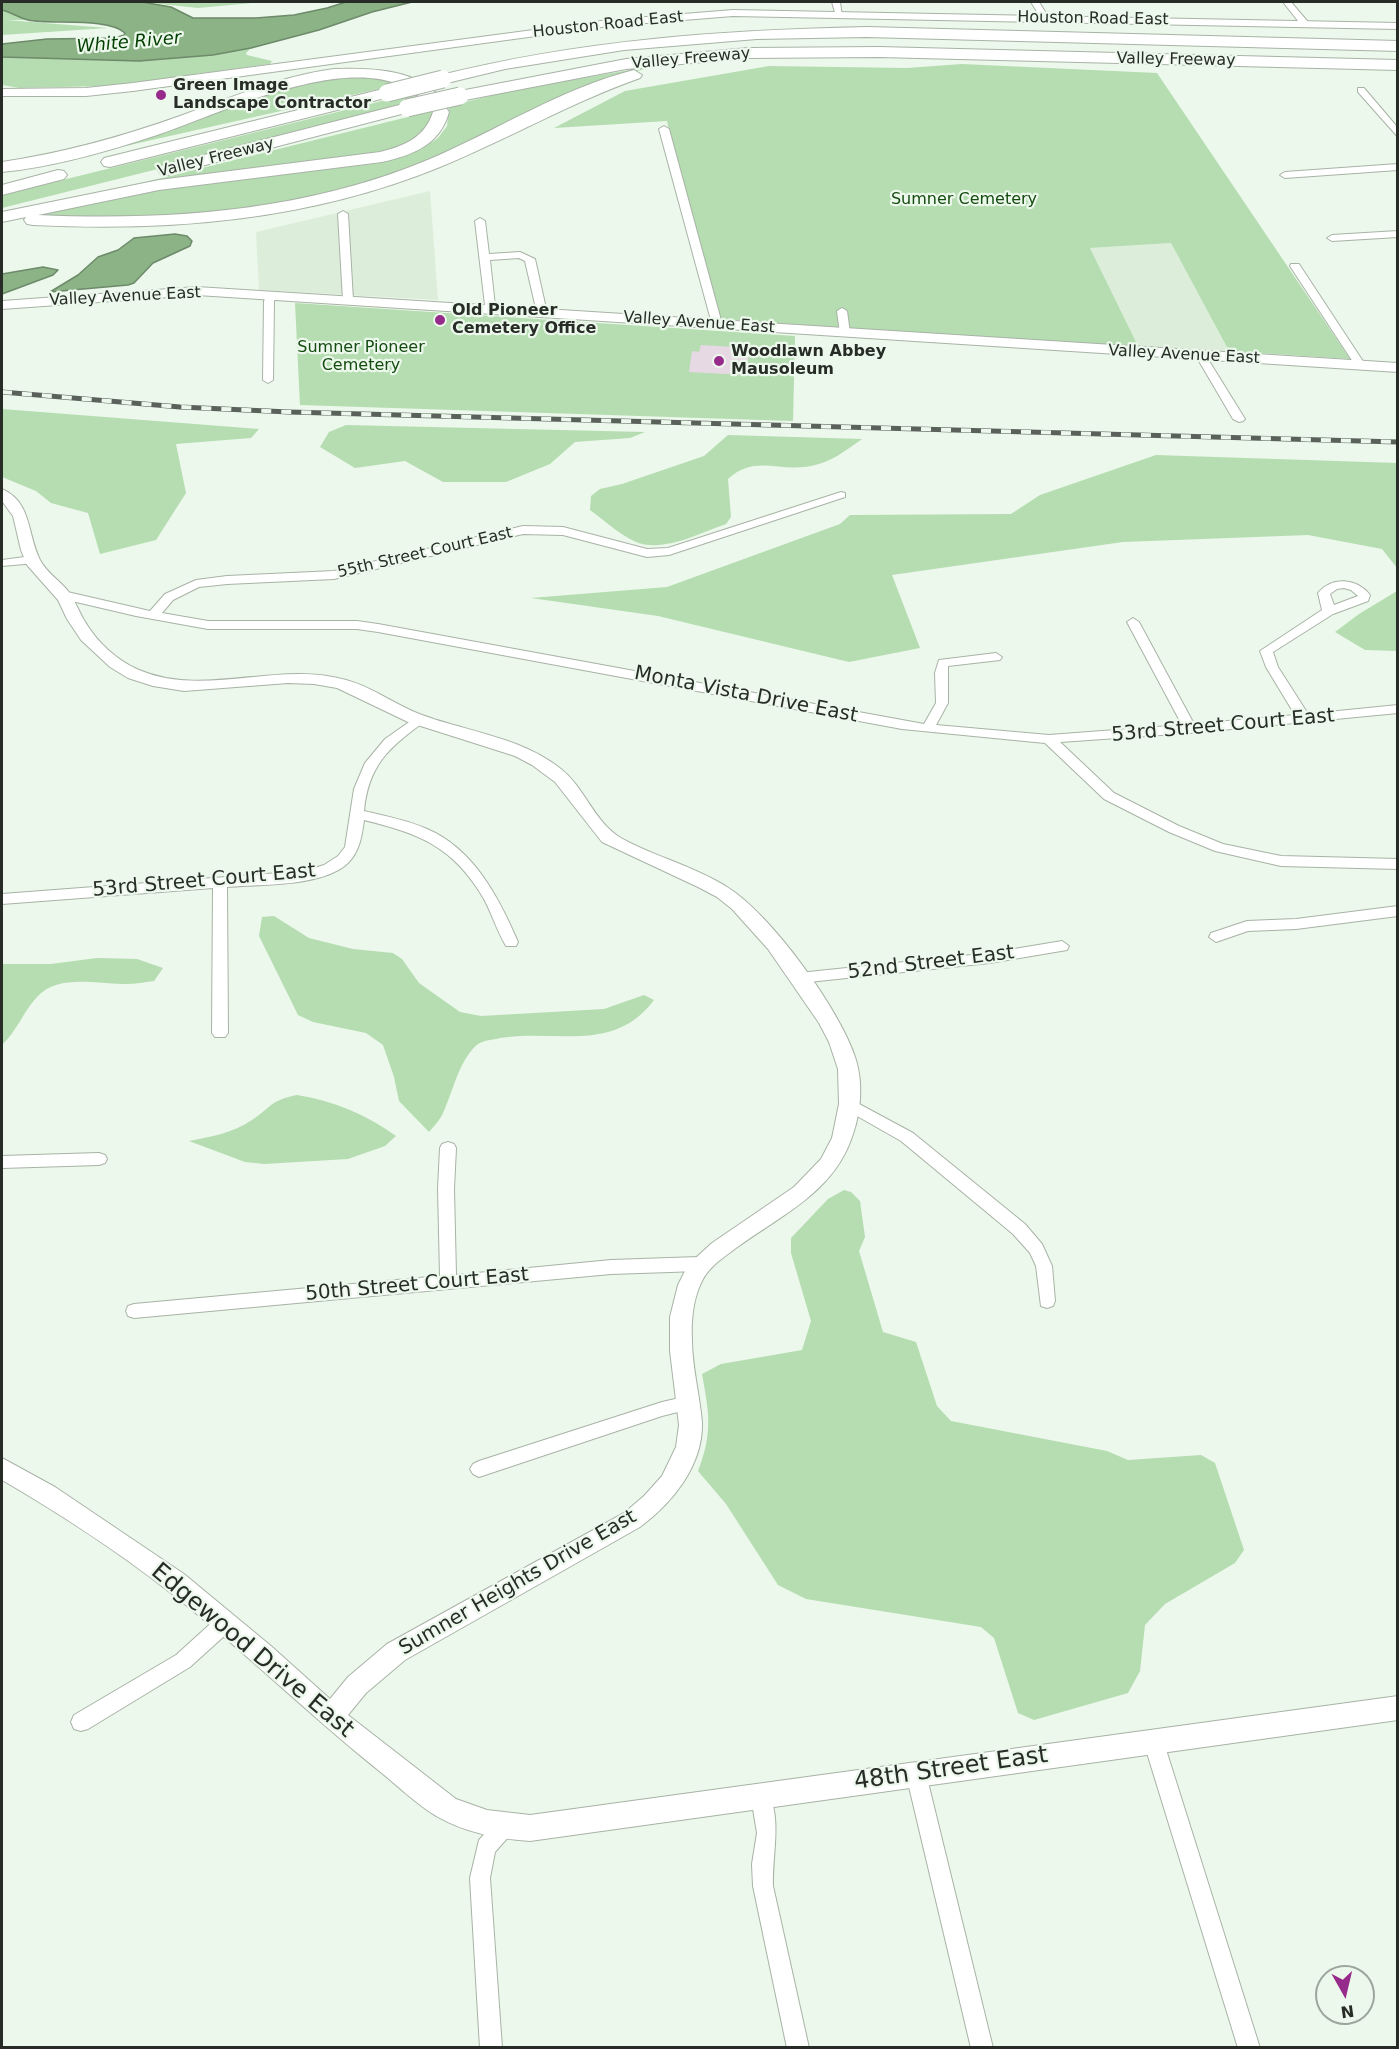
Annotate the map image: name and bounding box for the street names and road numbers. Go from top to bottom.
street label: Houston Road East [532,8,684,42]
street label: Houston Road East [1017,8,1169,30]
street label: Valley Freeway [631,44,751,74]
street label: Valley Freeway [1116,49,1236,71]
street label: Valley Freeway [156,134,276,182]
street label: Valley Avenue East [49,283,201,311]
street label: Valley Avenue East [623,308,775,338]
street label: Valley Avenue East [1108,341,1260,369]
street label: 55th Street Court East [336,523,514,583]
street label: Monta Vista Drive East [632,662,860,728]
street label: 53rd Street Court East [1110,704,1336,748]
street label: 53rd Street Court East [91,859,317,903]
street label: 52nd Street East [846,941,1016,985]
street label: 50th Street Court East [304,1263,530,1307]
street label: Sumner Heights Drive East [395,1505,641,1661]
street label: Edgewood Drive East [145,1558,359,1744]
street label: 48th Street East [852,1741,1050,1797]

